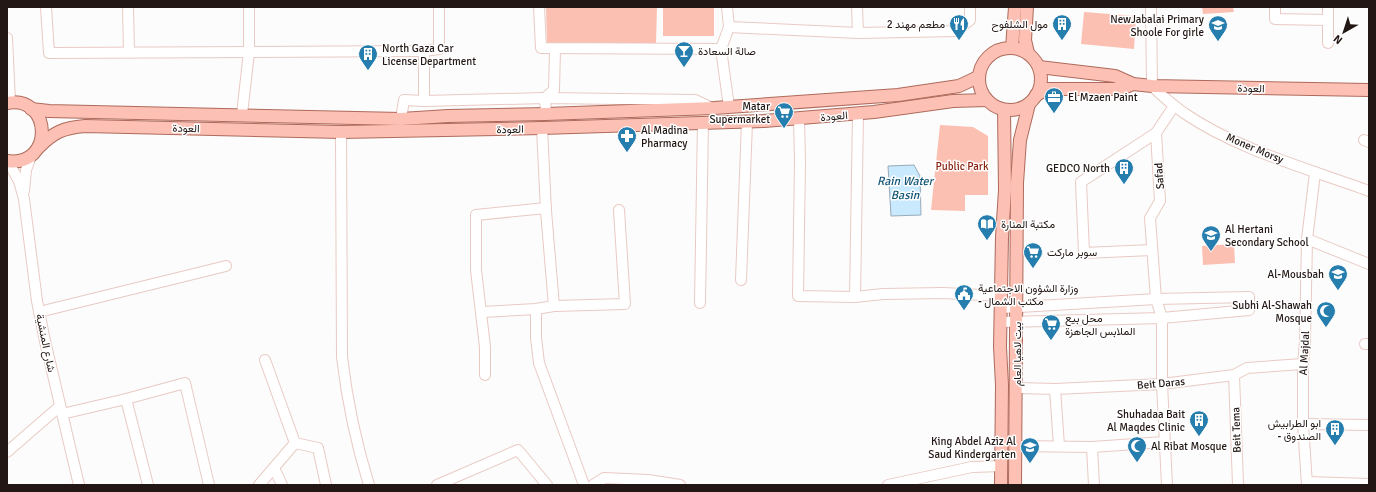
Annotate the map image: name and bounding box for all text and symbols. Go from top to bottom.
north arrow [1324,12,1364,52]
restaurant icon: مطعم مهند 2 [948,13,970,41]
building icon: مول الشلفوح [1051,13,1073,41]
place label: NewJabalai Primary Shoole For girle [1110,13,1205,39]
school or university icon: NewJabalai Primary Shoole For girle [1207,14,1229,42]
place label: مطعم مهند 2 [887,18,945,32]
place label: مول الشلفوح [992,18,1048,32]
text: N [1331,32,1345,47]
bar icon: صالة السعادة [673,40,695,68]
place label: North Gaza Car License Department [382,42,476,68]
building icon: North Gaza Car License Department [357,43,379,71]
place label: صالة السعادة [698,45,756,58]
street label: العودة [1237,82,1265,95]
office icon: El Mzaen Paint [1043,86,1065,114]
place label: El Mzaen Paint [1068,91,1138,104]
place label: Matar Supermarket [709,100,770,126]
supermarket icon: Matar Supermarket [773,101,795,129]
street label: العودة [820,109,848,124]
street label: العودة [172,122,200,135]
street label: العودة [496,123,524,136]
place label: Al Madina Pharmacy [641,124,688,150]
pharmacy icon: Al Madina Pharmacy [616,125,638,153]
street label: Moner Morsy [1224,131,1286,167]
building icon: GEDCO North [1113,157,1135,185]
park label: Public Park [936,160,989,173]
place label: GEDCO North [1046,162,1110,175]
street label: Safad [1152,162,1167,190]
water label: Rain Water Basin [877,174,935,203]
library icon: مكتبة المنارة [976,213,998,241]
place label: مكتبة المنارة [1001,218,1055,231]
place label: Al Hertani Secondary School [1225,223,1309,249]
school or university icon: Al Hertani Secondary School [1200,224,1222,252]
supermarket icon: سوبر ماركت [1022,241,1044,269]
place label: سوبر ماركت [1047,246,1097,259]
school or university icon: Al-Mousbah [1327,263,1349,291]
place label: Al-Mousbah [1268,268,1324,281]
place label: وزارة الشؤون الاجتماعية - مكتب الشمال [978,282,1078,308]
public building icon: وزارة الشؤون الاجتماعية - مكتب الشمال [953,283,975,311]
place label: Subhi Al-Shawah Mosque [1232,299,1312,325]
mosque icon: Subhi Al-Shawah Mosque [1315,300,1337,328]
place label: محل بيع الملابس الجاهزة [1065,312,1135,338]
street label: شارع المنشية [32,313,58,374]
supermarket icon: محل بيع الملابس الجاهزة [1040,313,1062,341]
street label: بيت لاهيا العام [1011,322,1025,386]
street label: Al Majdal [1297,330,1312,376]
street label: Beit Daras [1136,375,1186,392]
street label: Beit Tema [1229,406,1244,453]
place label: Shuhadaa Bait Al Maqdes Clinic [1107,408,1185,434]
building icon: Shuhadaa Bait Al Maqdes Clinic [1188,409,1210,437]
place label: ابو الطرابيش - الصندوق [1268,417,1321,443]
building icon: ابو الطرابيش - الصندوق [1324,418,1346,446]
place label: King Abdel Aziz Al Saud Kindergarten [928,435,1016,461]
mosque icon: Al Ribat Mosque [1126,435,1148,463]
school or university icon: King Abdel Aziz Al Saud Kindergarten [1019,436,1041,464]
place label: Al Ribat Mosque [1151,440,1227,453]

